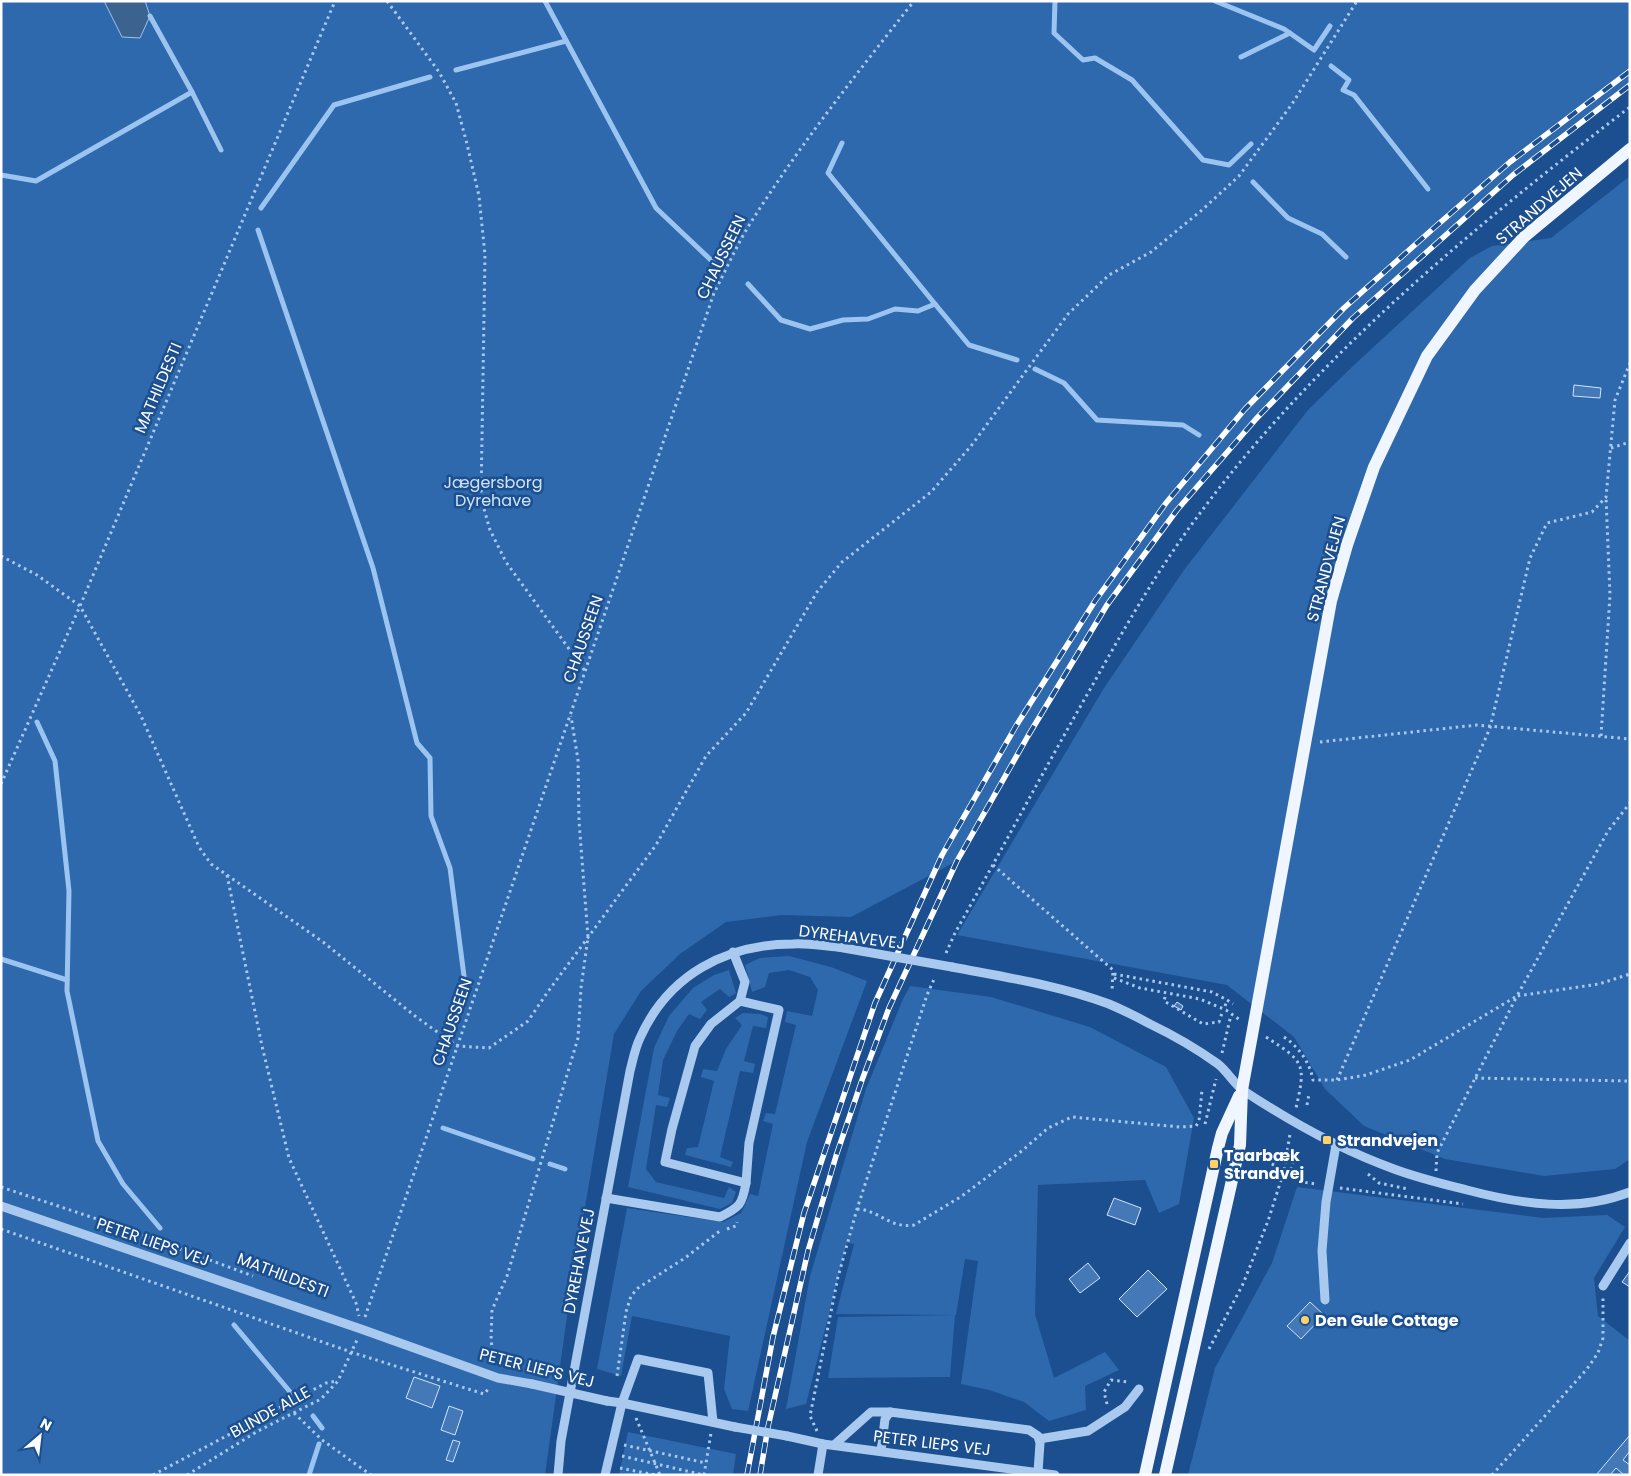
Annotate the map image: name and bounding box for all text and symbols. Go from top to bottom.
street label: STRANDVEJEN [1491,162,1587,250]
street label: CHAUSSEEN [691,211,751,303]
street label: MATHILDESTI [129,339,187,437]
park label: Jægersborg Dyrehave [444,471,542,512]
street label: STRANDVEJEN [1301,514,1351,624]
street label: CHAUSSEEN [557,592,609,686]
street label: DYREHAVEVEJ [798,919,906,955]
street label: CHAUSSEEN [426,975,478,1069]
place label: Strandvejen [1337,1129,1438,1152]
marker: Strandvejen [1321,1134,1333,1146]
place label: Taarbæk Strandvej [1224,1144,1304,1185]
marker: Taarbæk Strandvej [1208,1158,1220,1170]
street label: DYREHAVEVEJ [558,1206,600,1316]
street label: PETER LIEPS VEJ [94,1212,212,1272]
street label: MATHILDESTI [234,1247,332,1303]
place label: Den Gule Cottage [1315,1309,1459,1332]
marker: Den Gule Cottage [1299,1314,1311,1326]
street label: PETER LIEPS VEJ [477,1343,597,1393]
street label: BLINDE ALLE [226,1380,314,1444]
north arrow [15,1411,65,1461]
text: N [37,1413,55,1436]
street label: PETER LIEPS VEJ [872,1424,992,1462]

